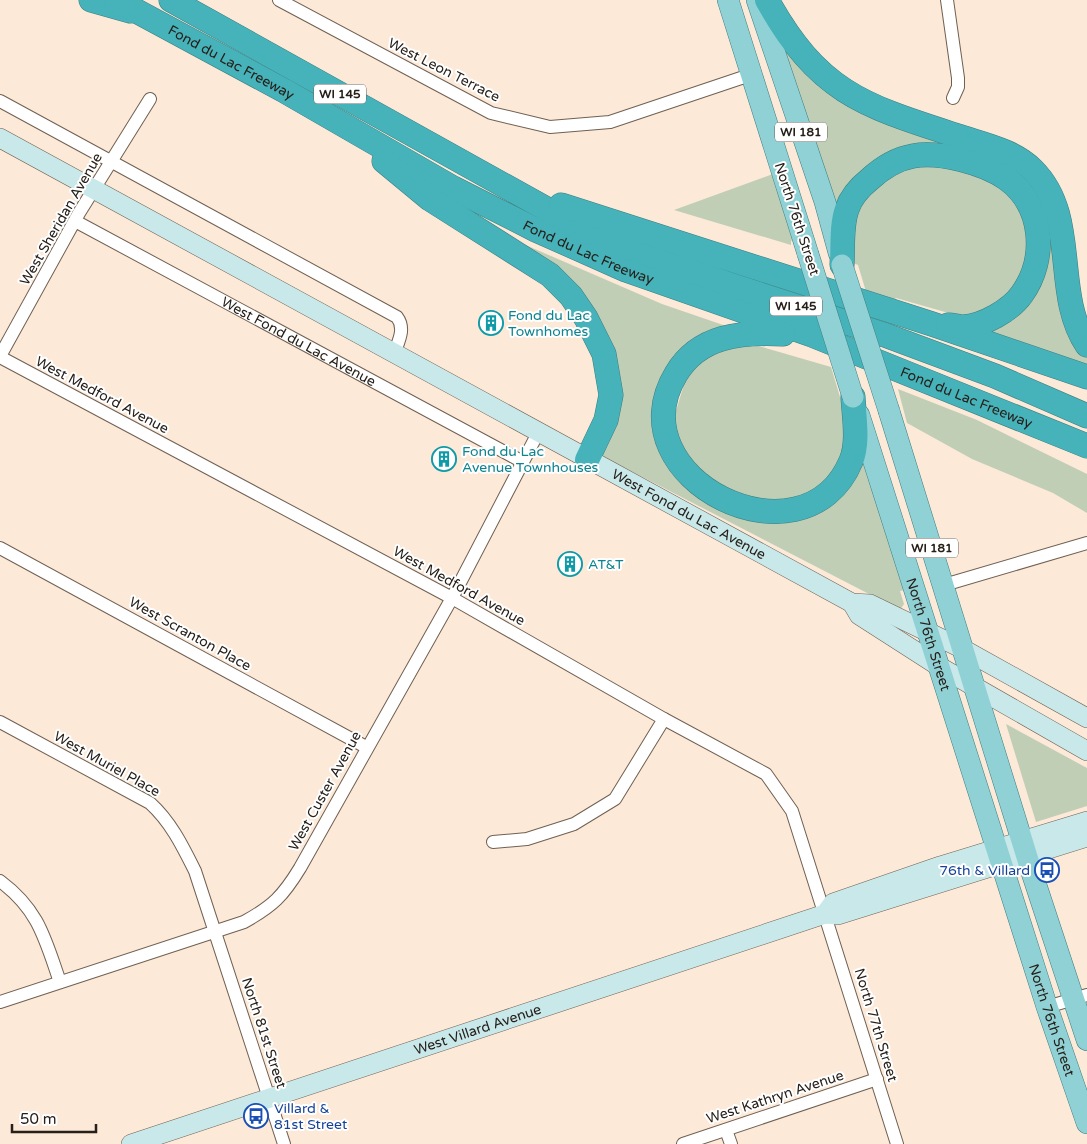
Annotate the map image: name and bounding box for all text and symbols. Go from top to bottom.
street label: Fond du Lac Freeway [165,21,298,103]
street label: West Leon Terrace [385,34,503,106]
road number: WI 145 [314,85,366,104]
road number: WI 181 [775,122,827,142]
street label: West Sheridan Avenue [16,150,106,288]
street label: North 76th Street [771,160,823,278]
street label: Fond du Lac Freeway [520,216,657,288]
street label: West Fond du Lac Avenue [219,293,379,390]
road number: WI 145 [770,296,822,316]
place label: Fond du Lac Townhomes [508,307,590,340]
building icon: Fond du Lac Townhomes [478,310,504,336]
street label: West Medford Avenue [33,353,172,437]
street label: Fond du Lac Freeway [898,363,1035,432]
place label: Fond du Lac Avenue Townhouses [462,443,599,476]
building icon: Fond du Lac Avenue Townhouses [431,446,457,472]
street label: West Fond du Lac Avenue [609,465,769,563]
road number: WI 181 [906,538,958,558]
street label: West Medford Avenue [390,543,528,629]
building icon: AT&T [557,551,583,577]
place label: AT&T [588,556,624,573]
street label: North 76th Street [903,576,955,693]
street label: West Scranton Place [126,593,254,675]
street label: West Muriel Place [51,728,163,800]
street label: West Custer Avenue [285,728,365,854]
bus stop icon: 76th & Villard [1034,857,1060,883]
place label: 76th & Villard [939,862,1030,879]
street label: North 76th Street [1025,962,1079,1079]
street label: North 77th Street [851,966,902,1084]
street label: North 81st Street [238,975,290,1091]
street label: West Villard Avenue [412,1000,543,1058]
street label: West Kathryn Avenue [704,1067,846,1127]
place label: Villard & 81st Street [274,1100,348,1133]
scale bar [12,1102,96,1134]
bus stop icon: Villard & 81st Street [243,1103,269,1129]
text: 50 m [20,1110,57,1128]

